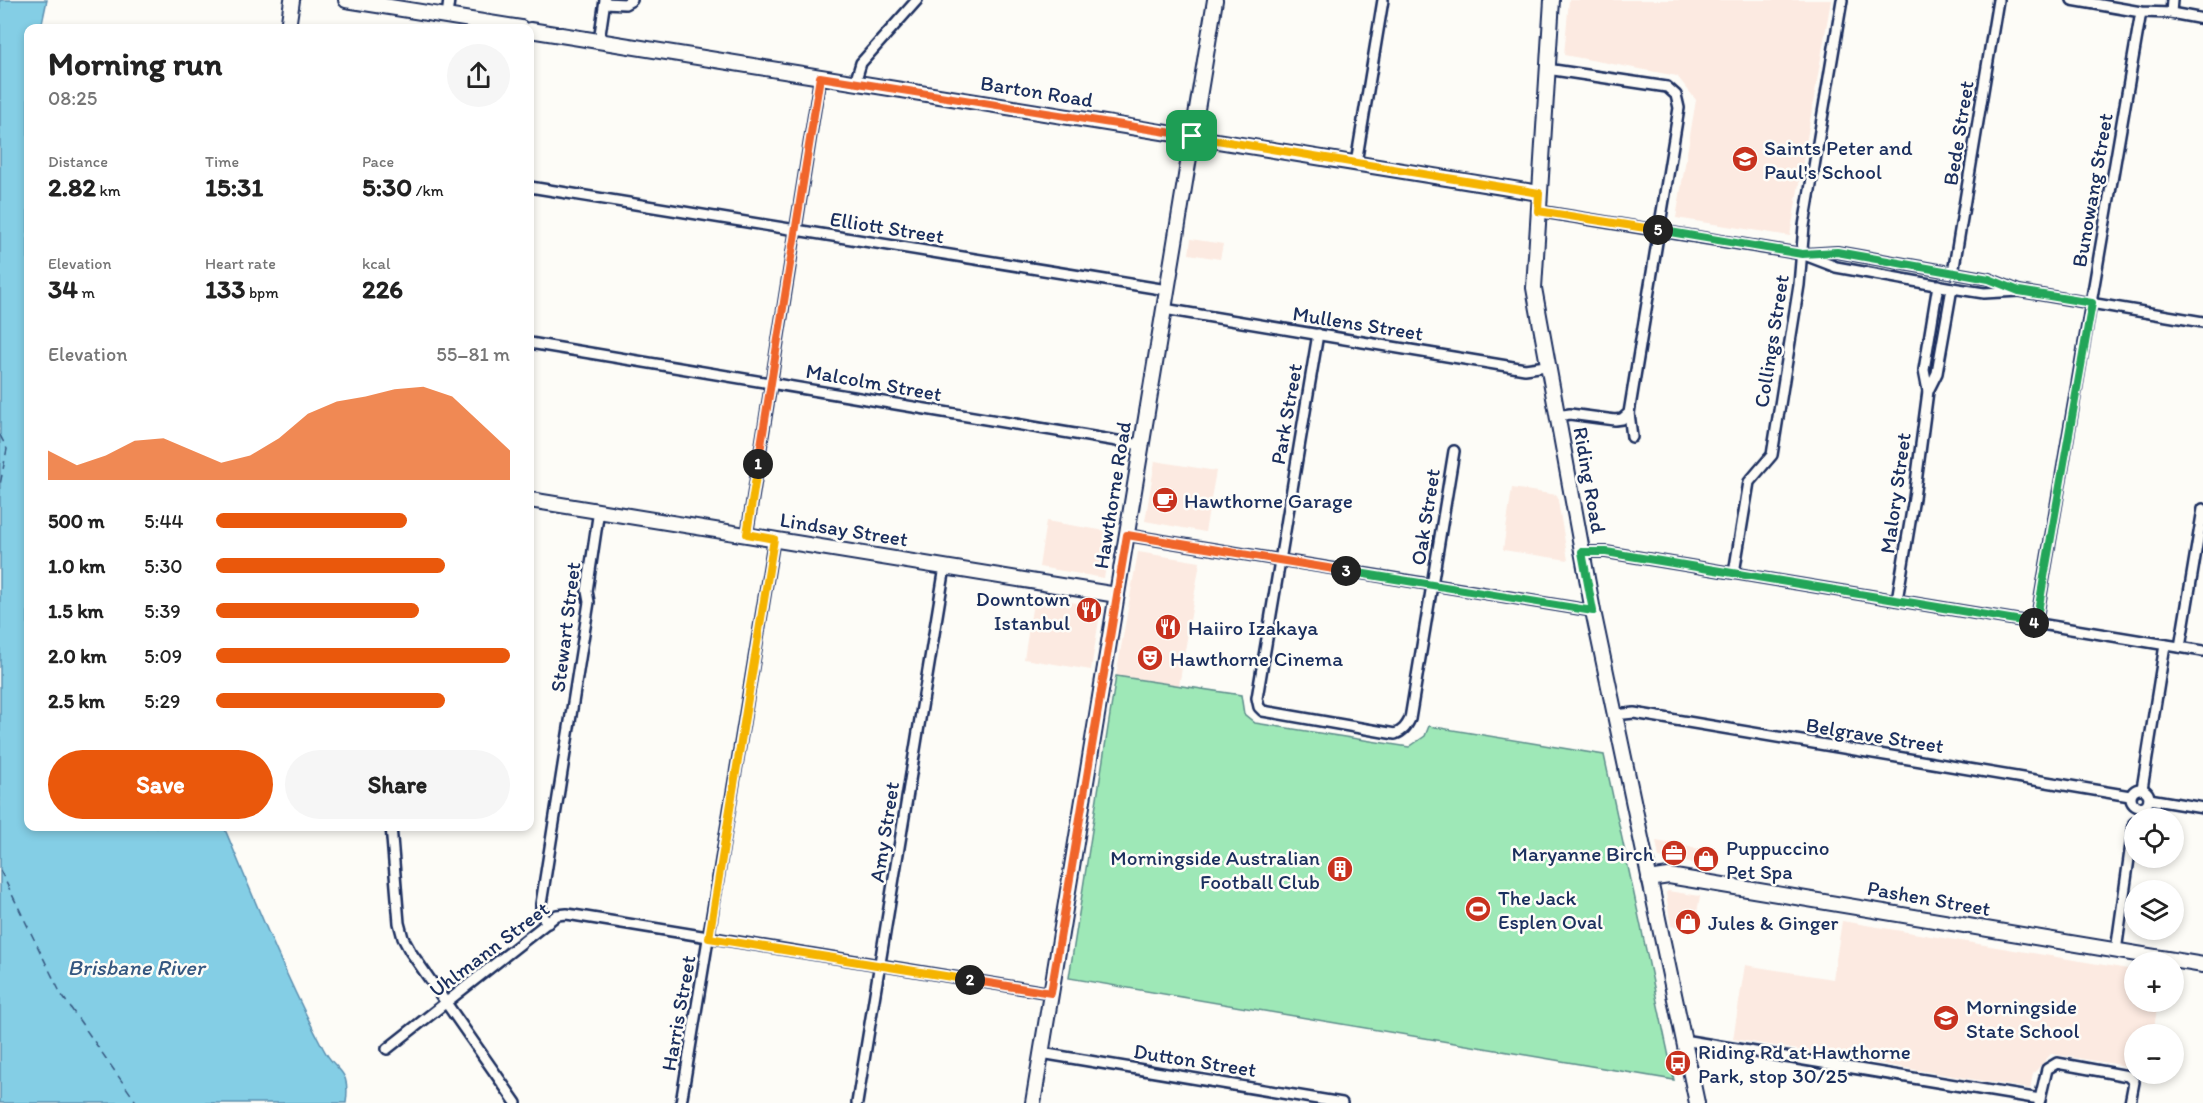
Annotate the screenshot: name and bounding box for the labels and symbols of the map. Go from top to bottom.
street label: Barton Road [979,70,1096,112]
street label: Bede Street [1937,79,1979,187]
pin [1166,110,1217,161]
street label: Bunowang Street [2066,111,2118,269]
place label: Saints Peter and Paul's School [1764,135,1913,184]
school or university icon: Saints Peter and Paul's School [1730,144,1760,174]
street label: Elliott Street [828,206,946,248]
pin: 5 [1643,215,1673,245]
street label: Collings Street [1748,273,1794,409]
street label: Mullens Street [1291,300,1425,346]
street label: Malcolm Street [804,358,944,406]
street label: Park Street [1265,362,1307,466]
street label: Hawthorne Road [1088,419,1136,570]
street label: Riding Road [1568,425,1612,536]
street label: Malory Street [1874,431,1916,555]
pin: 1 [743,449,773,479]
street label: Oak Street [1405,467,1445,567]
cafe icon: Hawthorne Garage [1150,485,1180,515]
place label: Hawthorne Garage [1184,488,1353,513]
street label: Lindsay Street [778,507,910,551]
pin: 3 [1331,556,1361,586]
street label: Stewart Street [545,560,585,694]
place label: Downtown Istanbul [976,586,1070,635]
restaurant icon: Downtown Istanbul [1074,595,1104,625]
pin: 4 [2019,608,2049,638]
restaurant icon: Haiiro Izakaya [1153,612,1183,642]
place label: Haiiro Izakaya [1188,615,1318,640]
theatre icon: Hawthorne Cinema [1135,643,1165,673]
place label: Hawthorne Cinema [1170,646,1343,671]
street label: Belgrave Street [1804,712,1946,758]
street label: Amy Street [864,780,904,884]
place label: Puppuccino Pet Spa [1726,835,1830,884]
office icon: Maryanne Birch [1659,838,1689,868]
place label: Maryanne Birch [1511,841,1655,866]
shop icon: Puppuccino Pet Spa [1691,844,1721,874]
place label: Morningside Australian Football Club [1110,845,1320,894]
building icon: Morningside Australian Football Club [1325,854,1355,884]
street label: Pashen Street [1865,875,1993,921]
place label: The Jack Esplen Oval [1498,885,1603,934]
sports icon: The Jack Esplen Oval [1463,894,1493,924]
street label: Uhlmann Street [424,896,554,1002]
shop icon: Jules & Ginger [1673,907,1703,937]
place label: Jules & Ginger [1708,910,1839,935]
street label: Harris Street [656,953,700,1073]
water label: Brisbane River [68,954,207,981]
pin: 2 [955,965,985,995]
place label: Morningside State School [1966,994,2080,1043]
school or university icon: Morningside State School [1931,1003,1961,1033]
street label: Dutton Street [1132,1038,1258,1082]
place label: Riding Rd at Hawthorne Park, stop 30/25 [1698,1039,1911,1088]
bus stop icon: Riding Rd at Hawthorne Park, stop 30/25 [1663,1048,1693,1078]

